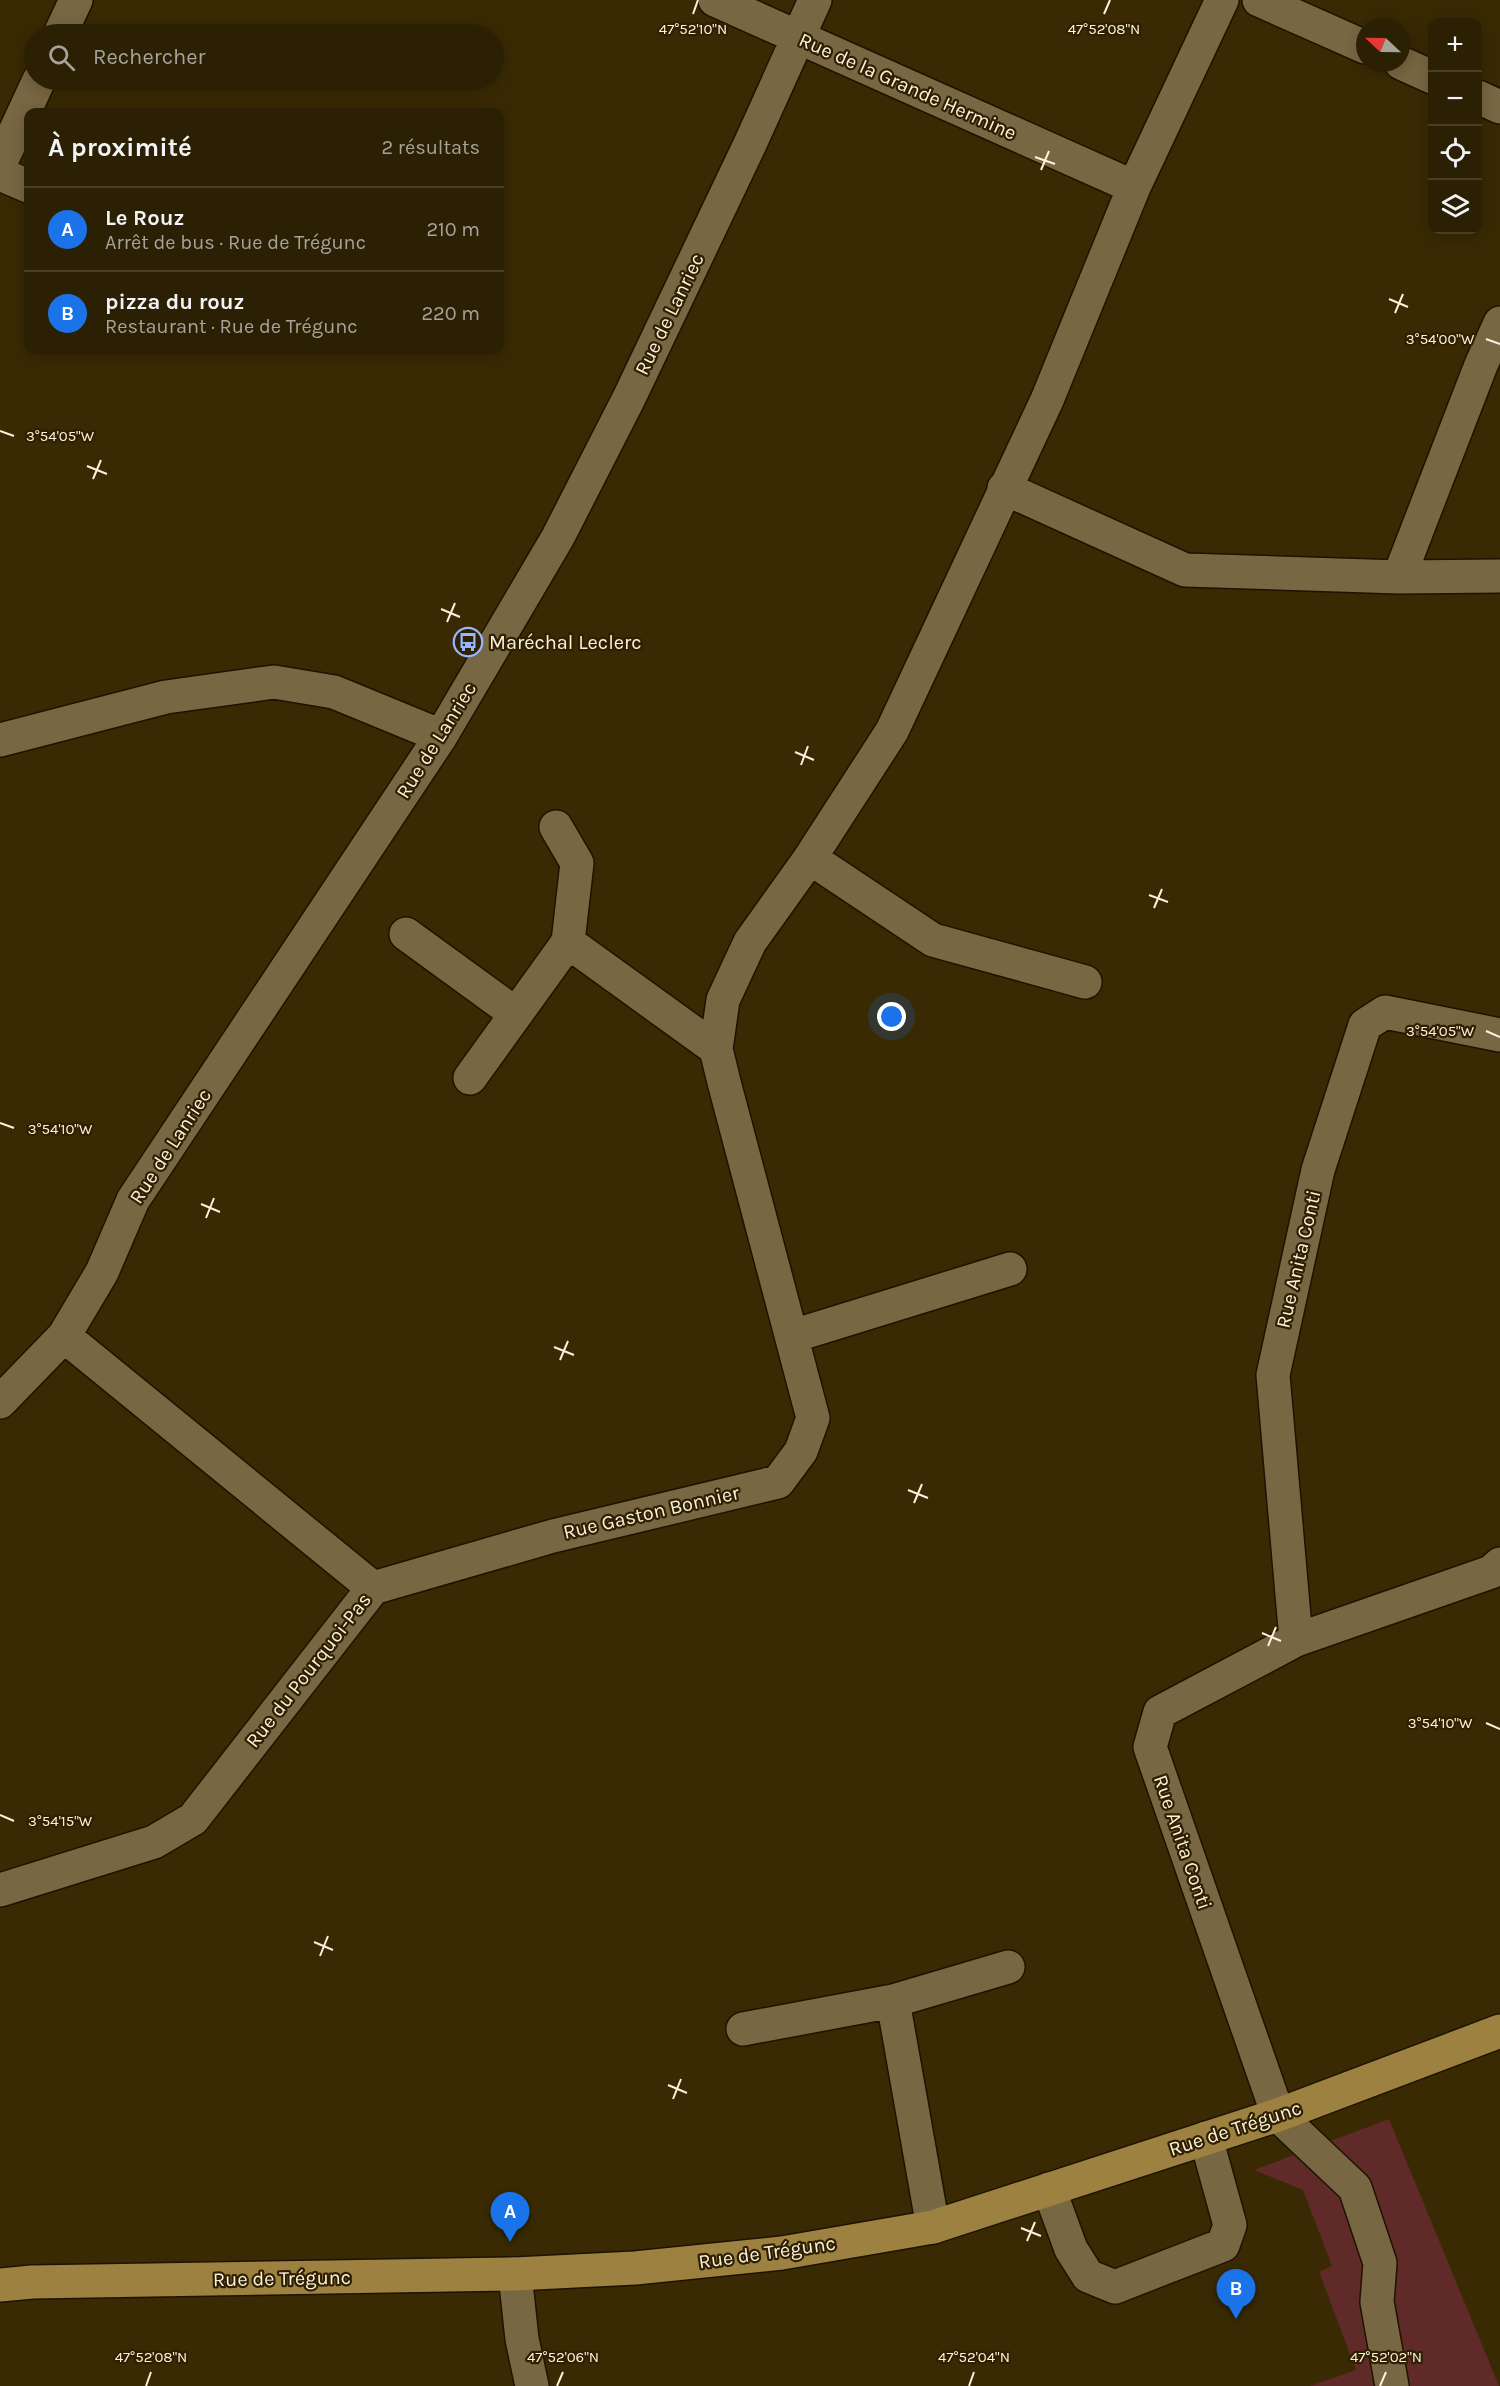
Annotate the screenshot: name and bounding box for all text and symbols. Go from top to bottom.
north arrow [1356,18,1410,72]
map controls [1428,18,1482,234]
button: + [1428,18,1482,72]
text: 47°52'10"N [659,20,727,38]
text: 47°52'08"N [1068,20,1140,38]
search box [24,24,504,90]
street label: Rue de la Grande Hermine [796,28,1020,145]
icon: search [45,41,78,74]
text: Rechercher [93,44,206,70]
button: − [1428,72,1482,126]
button: locate [1428,126,1482,180]
text: À proximité [48,132,192,163]
text: 2 résultats [381,136,480,159]
button: layers [1428,180,1482,234]
text: Le Rouz [105,205,184,231]
text: A [61,218,74,241]
text: 210 m [426,218,480,241]
text: Arrêt de bus · Rue de Trégunc [105,231,366,254]
street label: Rue de Lanriec [630,250,709,379]
text: pizza du rouz [105,289,245,315]
text: B [61,302,74,325]
text: 220 m [421,302,480,325]
text: Restaurant · Rue de Trégunc [105,315,358,338]
text: 3°54'00"W [1406,330,1475,348]
text: 3°54'05"W [26,427,95,445]
bus stop icon: Maréchal Leclerc [452,626,484,658]
place label: Maréchal Leclerc [489,631,642,654]
street label: Rue de Lanriec [392,678,481,803]
your location [877,1002,906,1031]
text: 3°54'05"W [1406,1022,1475,1040]
street label: Rue de Lanriec [125,1084,216,1208]
text: 3°54'10"W [28,1120,93,1138]
street label: Rue Anita Conti [1271,1188,1326,1330]
street label: Rue Gaston Bonnier [561,1481,742,1544]
street label: Rue du Pourquoi-Pas [241,1588,376,1752]
text: 3°54'10"W [1408,1714,1473,1732]
street label: Rue Anita Conti [1149,1772,1216,1913]
text: 3°54'15"W [28,1812,93,1830]
street label: Rue de Trégunc [1166,2096,1304,2161]
pin: A [490,2192,530,2242]
street label: Rue de Trégunc [697,2231,837,2273]
street label: Rue de Trégunc [213,2266,351,2291]
pin: B [1216,2270,1256,2319]
text: 47°52'08"N [115,2348,187,2366]
text: 47°52'06"N [527,2348,599,2366]
text: 47°52'04"N [938,2348,1010,2366]
text: 47°52'02"N [1350,2348,1422,2366]

